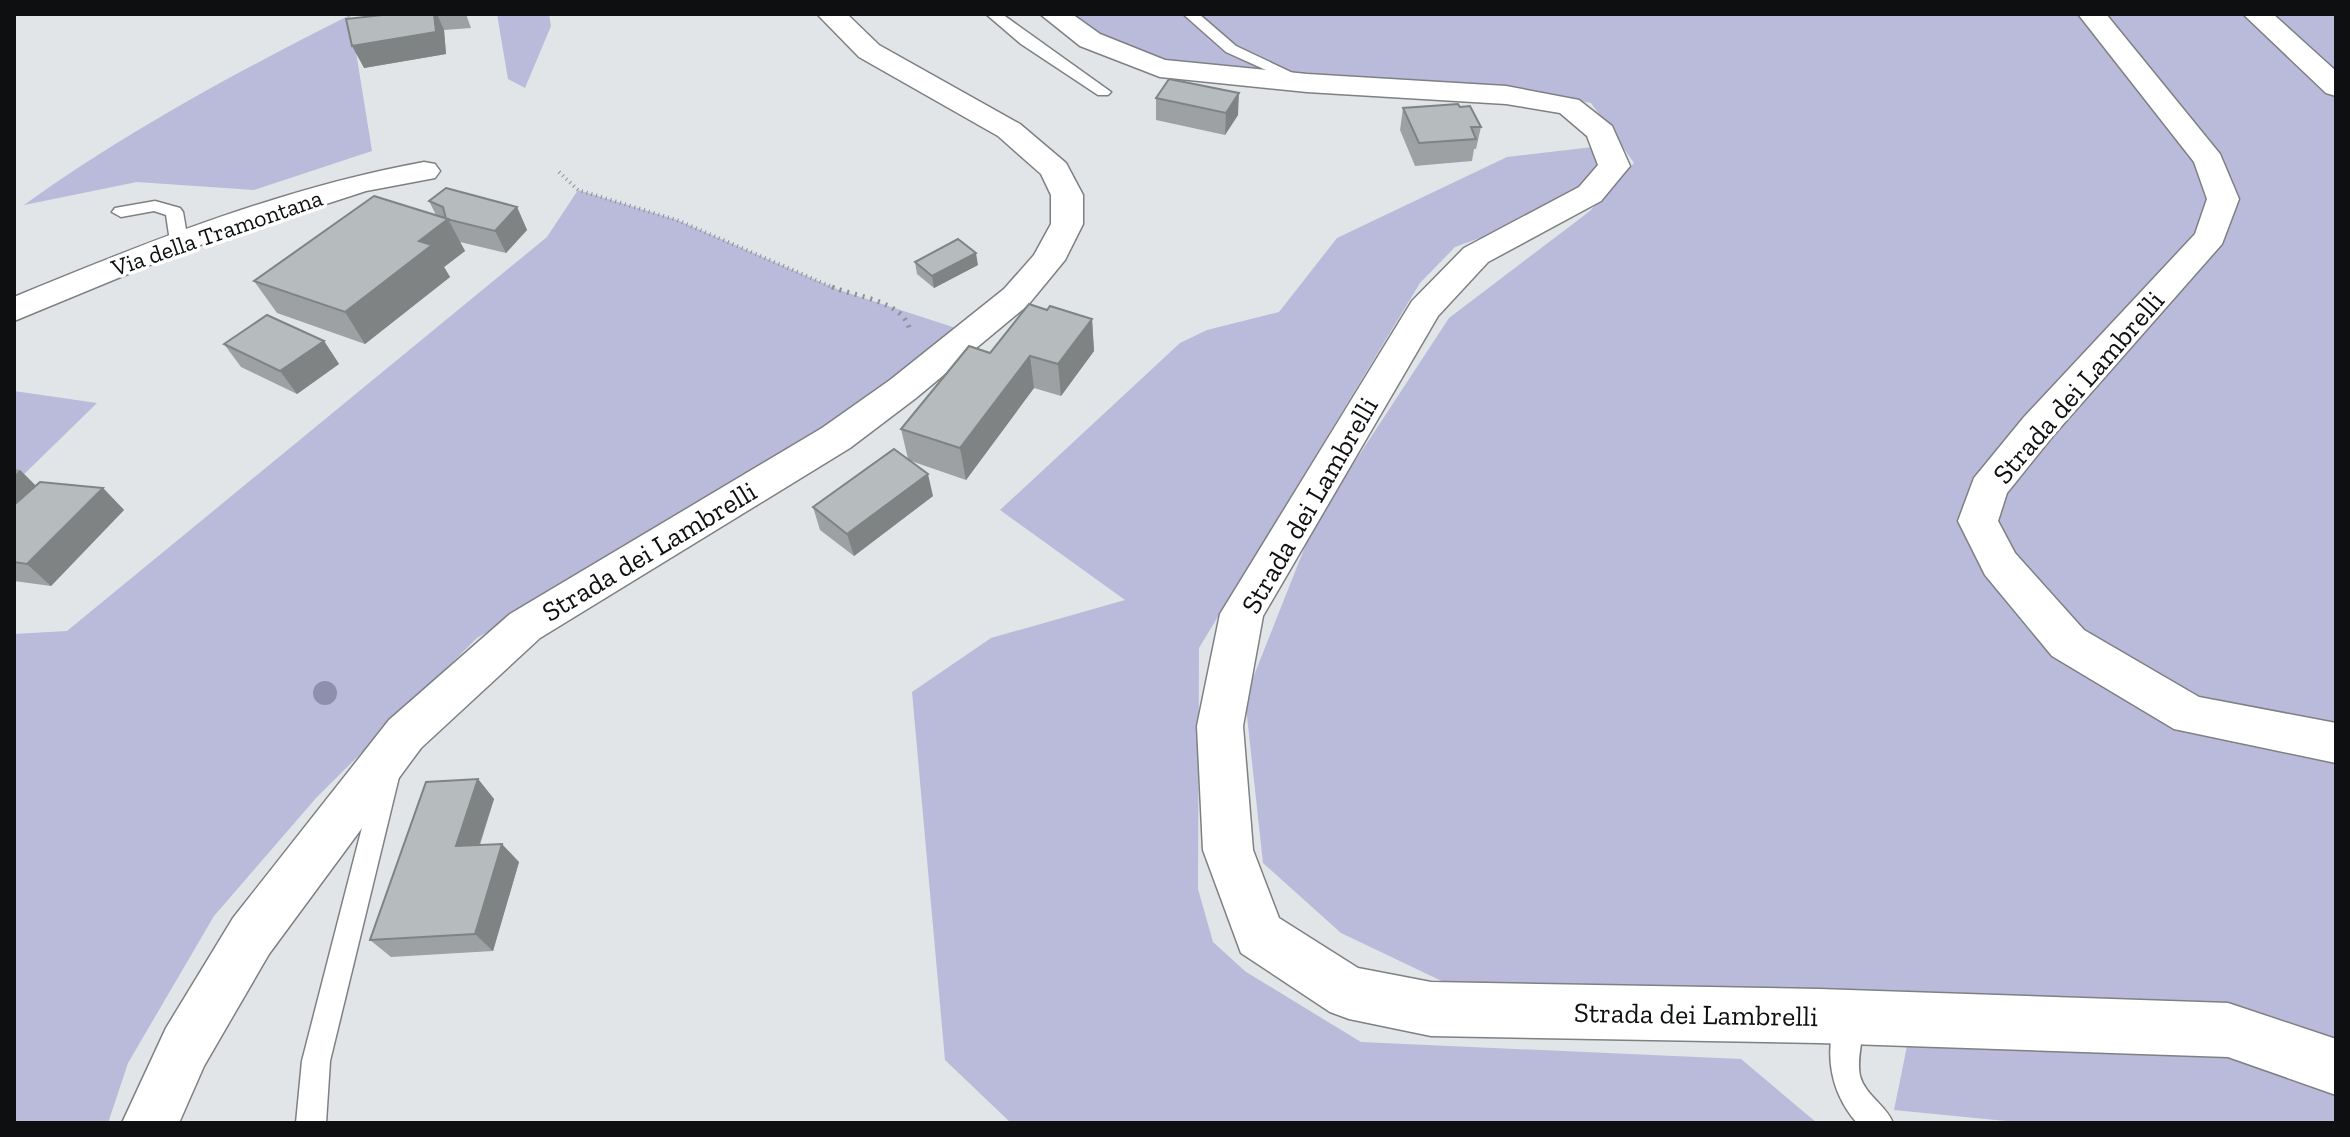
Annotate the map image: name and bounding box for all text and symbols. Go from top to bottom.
street label: Via della Tramontana [106,183,327,283]
street label: Strada dei Lambrelli [1986,284,2171,490]
street label: Strada dei Lambrelli [1234,391,1385,619]
street label: Strada dei Lambrelli [536,474,763,628]
street label: Strada dei Lambrelli [1574,996,1818,1033]

